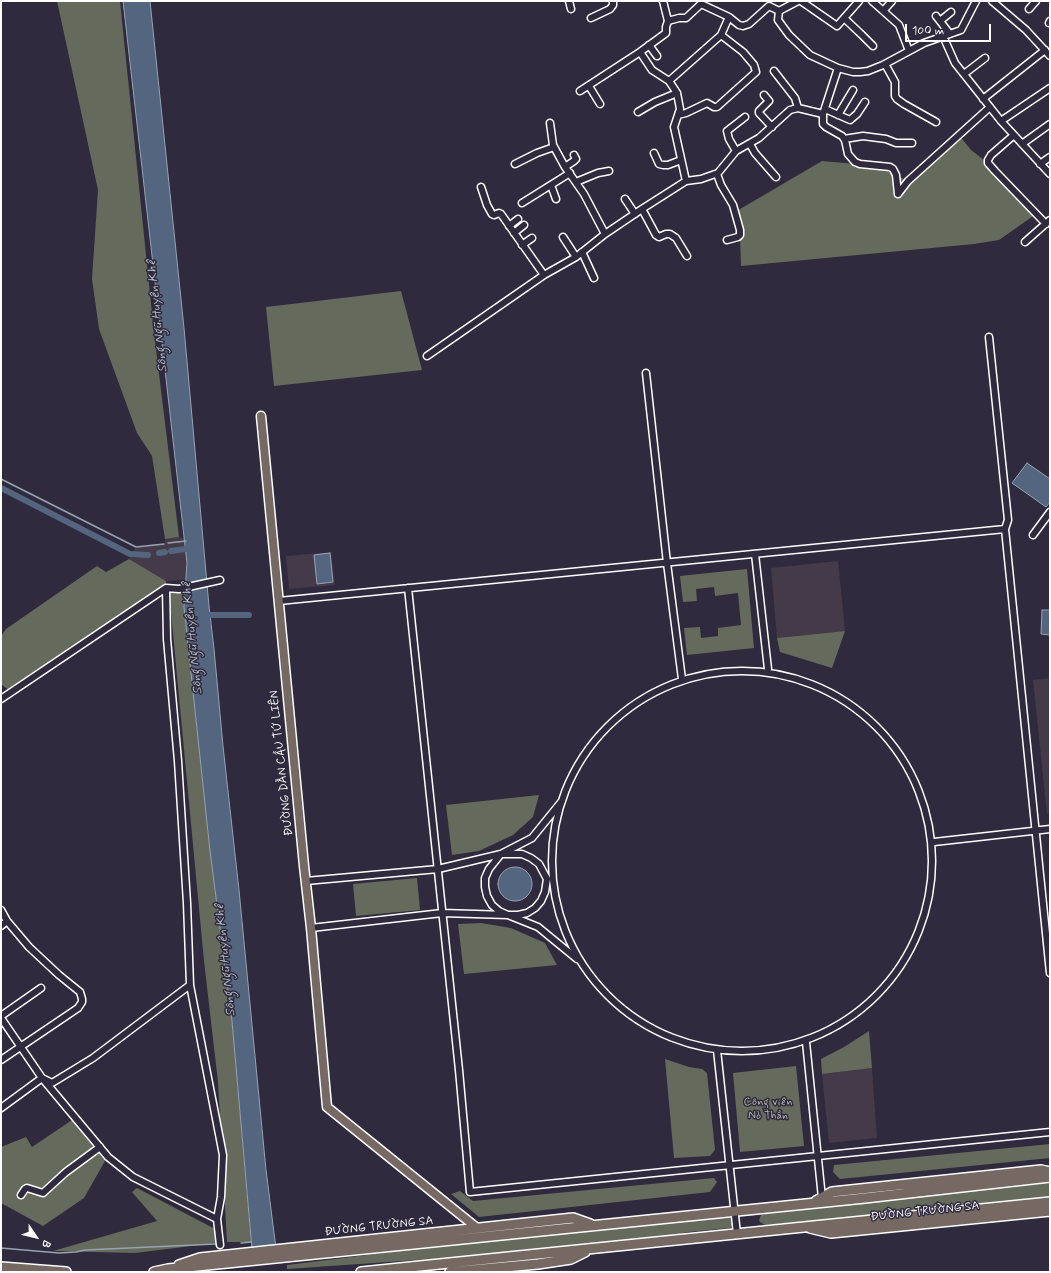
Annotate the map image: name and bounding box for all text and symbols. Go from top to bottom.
scale bar [907,16,993,42]
text: 100 m [912,23,944,39]
water label: Sông Ngũ Huyện Khê [144,259,172,373]
water label: Sông Ngũ Huyện Khê [179,581,207,695]
street label: ĐƯỜNG DẪN CẦU TỨ LIÊN [267,689,297,837]
water label: Sông Ngũ Huyện Khê [212,903,240,1017]
park label: Công viên Nỏ Thần [744,1095,792,1123]
street label: ĐƯỜNG TRƯỜNG SA [870,1199,980,1225]
street label: ĐƯỜNG TRƯỜNG SA [324,1214,434,1240]
north arrow [16,1217,56,1257]
text: B [38,1237,54,1251]

